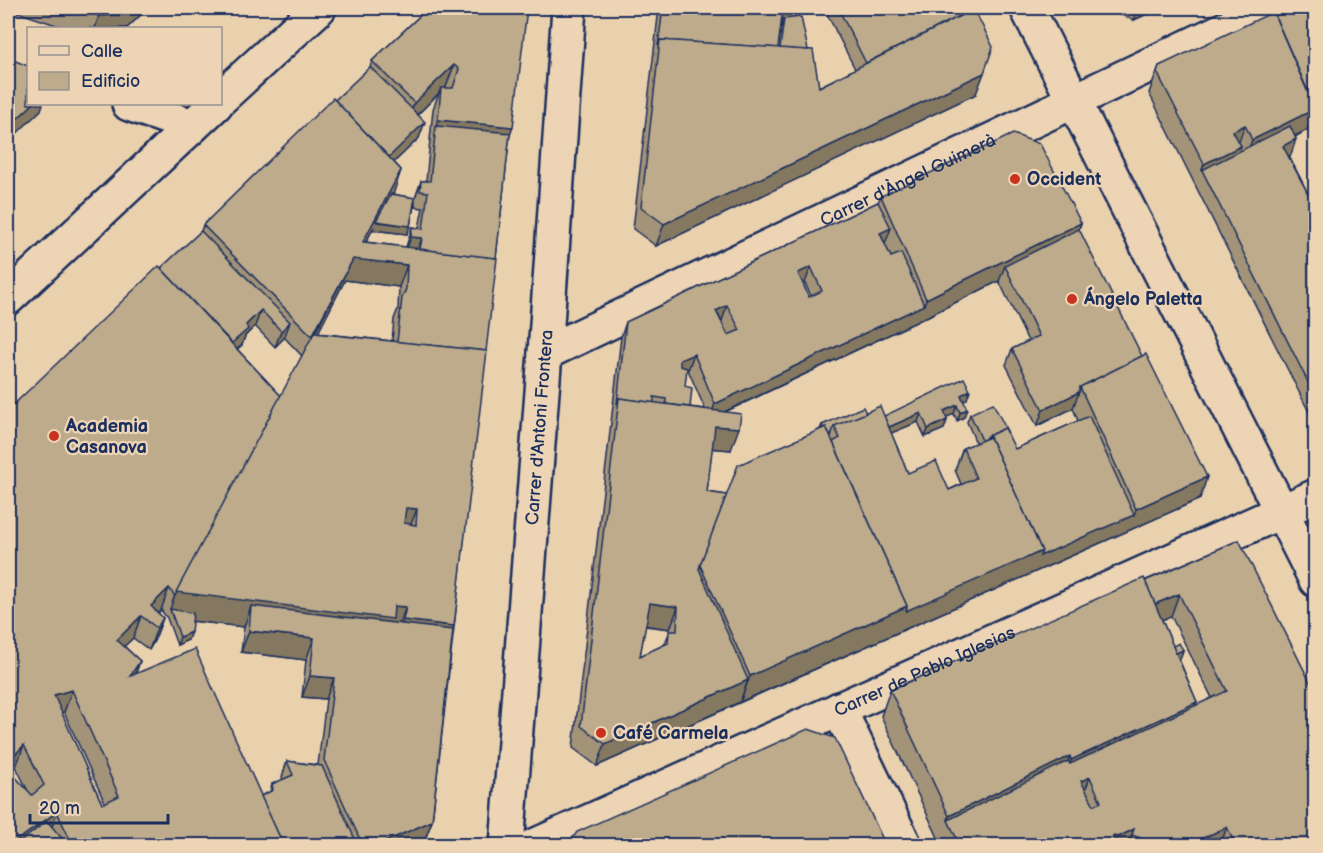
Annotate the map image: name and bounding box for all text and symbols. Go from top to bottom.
legend [27,27,222,105]
text: Calle [81,41,123,62]
text: Edificio [81,71,140,92]
street label: Carrer d'Àngel Guimerà [817,129,999,231]
place label: Occident [1027,169,1101,190]
marker: Occident [1008,172,1022,186]
place label: Ángelo Paletta [1083,286,1203,310]
marker: Ángelo Paletta [1065,292,1079,306]
street label: Carrer d'Antoni Frontera [521,329,557,526]
place label: Academia Casanova [65,416,148,458]
marker: Academia Casanova [47,429,61,443]
street label: Carrer de Pablo Iglesias [831,621,1019,721]
place label: Café Carmela [613,723,729,744]
marker: Café Carmela [594,726,608,740]
scale bar [30,787,168,825]
text: 20 m [39,798,80,819]

